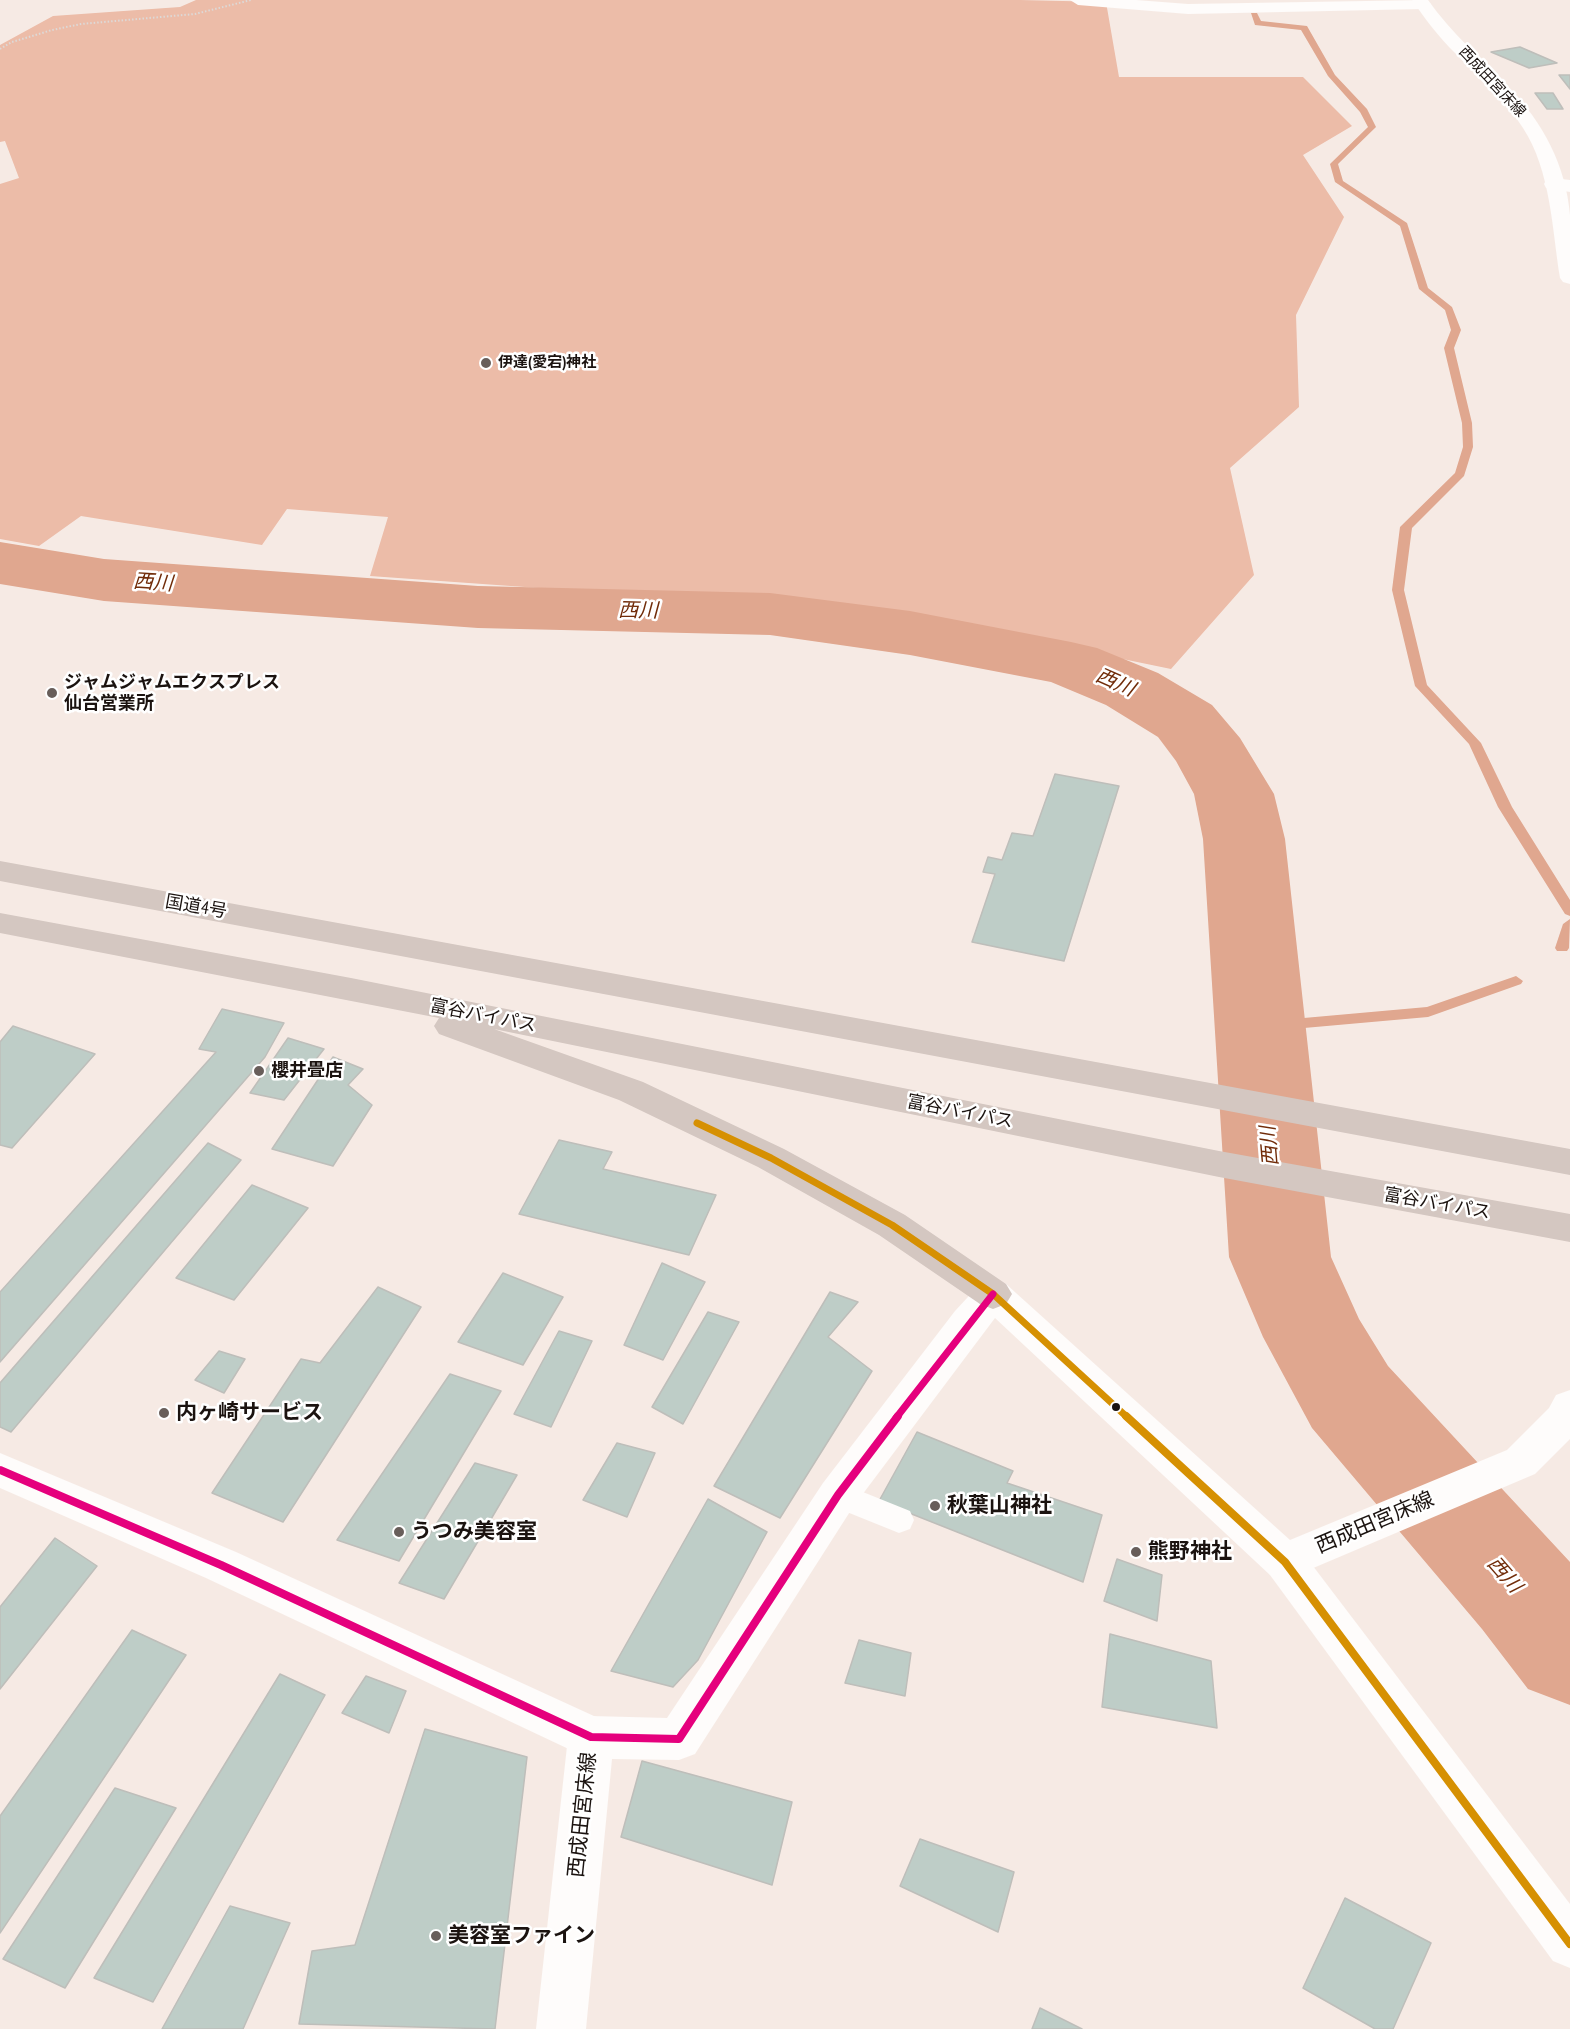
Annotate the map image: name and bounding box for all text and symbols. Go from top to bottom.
street label: 西成田宮床線 [1455,43,1529,121]
place label: 伊達(愛宕)神社 [498,354,596,372]
marker: 伊達(愛宕)神社 [479,356,493,370]
water label: 西川 [132,570,174,596]
water label: 西川 [618,599,658,623]
water label: 西川 [1092,664,1138,702]
place label: ジャムジャムエクスプレス 仙台営業所 [64,672,280,714]
marker: ジャムジャムエクスプレス 仙台営業所 [45,686,59,700]
street label: 国道4号 [164,891,228,923]
street label: 富谷バイパス [428,995,538,1037]
place label: 櫻井畳店 [271,1060,343,1082]
marker: 櫻井畳店 [252,1064,266,1078]
street label: 富谷バイパス [905,1091,1015,1133]
water label: 西川 [1256,1125,1284,1167]
street label: 富谷バイパス [1382,1184,1492,1224]
place label: 内ヶ崎サービス [176,1400,323,1426]
unlabelled marker [1110,1401,1122,1413]
marker: 内ヶ崎サービス [157,1406,171,1420]
street label: 西成田宮床線 [1312,1487,1438,1559]
place label: 秋葉山神社 [947,1493,1052,1519]
marker: 秋葉山神社 [928,1499,942,1513]
place label: うつみ美容室 [411,1519,537,1545]
marker: うつみ美容室 [392,1525,406,1539]
place label: 熊野神社 [1148,1539,1232,1565]
marker: 熊野神社 [1129,1545,1143,1559]
water label: 西川 [1482,1552,1526,1598]
street label: 西成田宮床線 [564,1751,602,1879]
place label: 美容室ファイン [448,1923,595,1949]
marker: 美容室ファイン [429,1929,443,1943]

